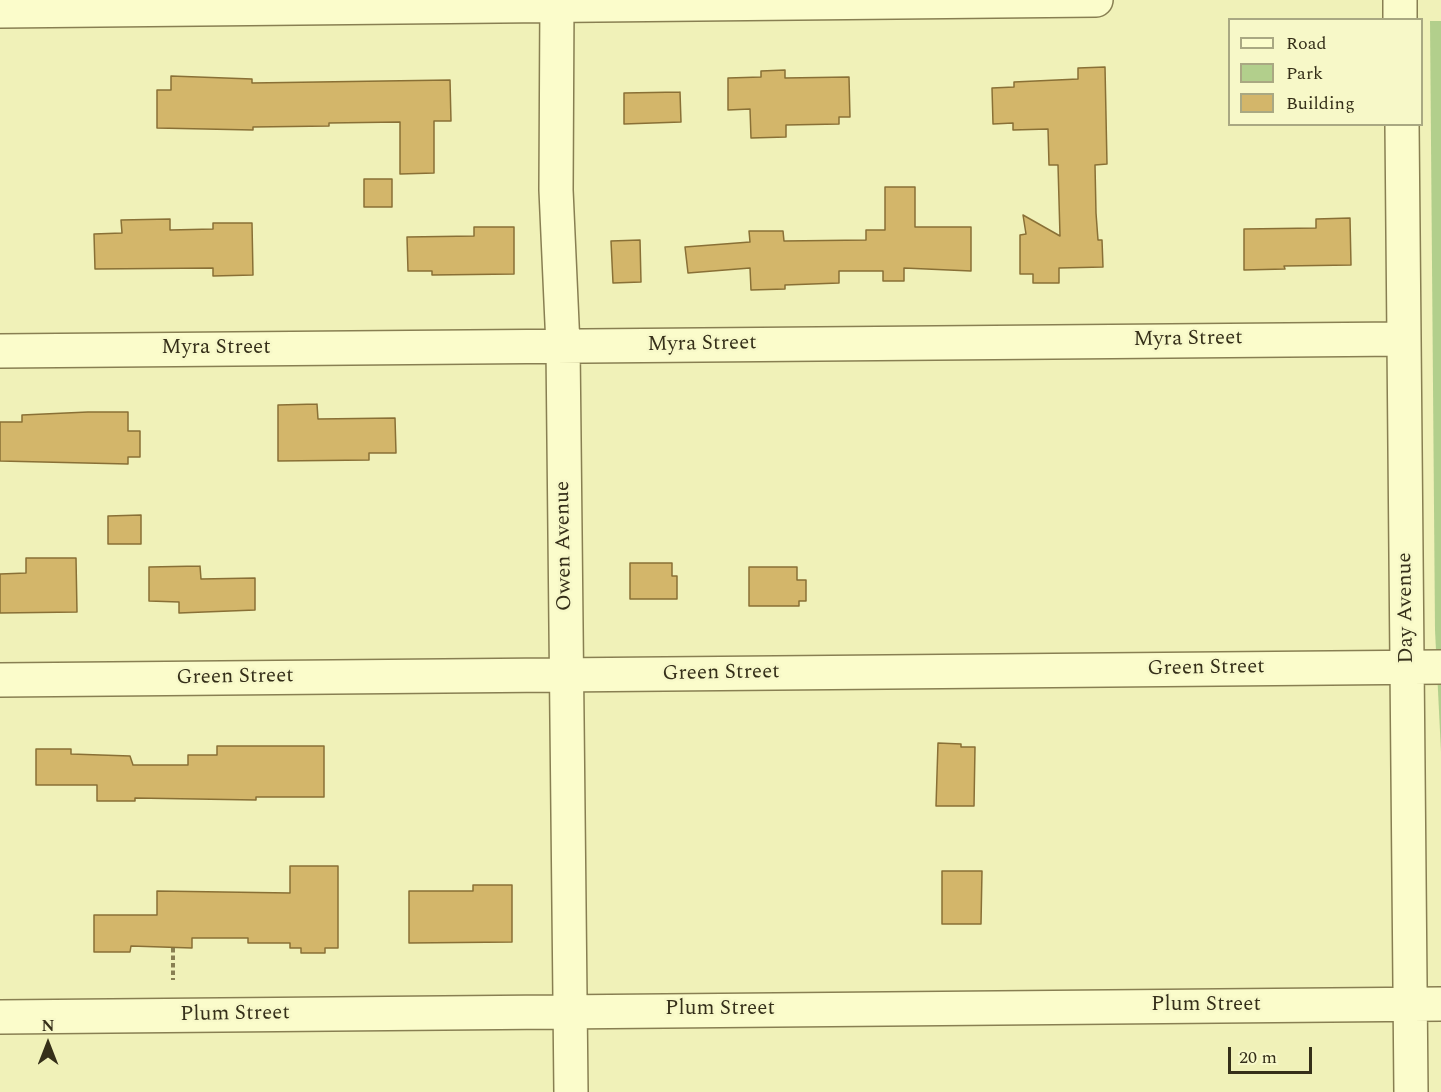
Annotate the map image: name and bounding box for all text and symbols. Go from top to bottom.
legend [1228,18,1423,126]
text: Road [1286,30,1327,57]
text: Park [1286,60,1323,87]
text: Building [1286,90,1355,117]
street label: Myra Street [1133,326,1243,354]
street label: Myra Street [647,331,757,359]
street label: Myra Street [161,336,271,362]
street label: Owen Avenue [551,481,579,611]
street label: Day Avenue [1393,552,1421,664]
street label: Green Street [1147,655,1265,683]
street label: Green Street [662,660,780,688]
street label: Green Street [176,664,294,692]
street label: Plum Street [1151,993,1261,1019]
street label: Plum Street [665,997,775,1023]
street label: Plum Street [180,1001,290,1029]
north arrow [18,1014,78,1074]
text: N [41,1014,55,1038]
scale bar [1231,1035,1315,1073]
text: 20 m [1239,1044,1277,1071]

